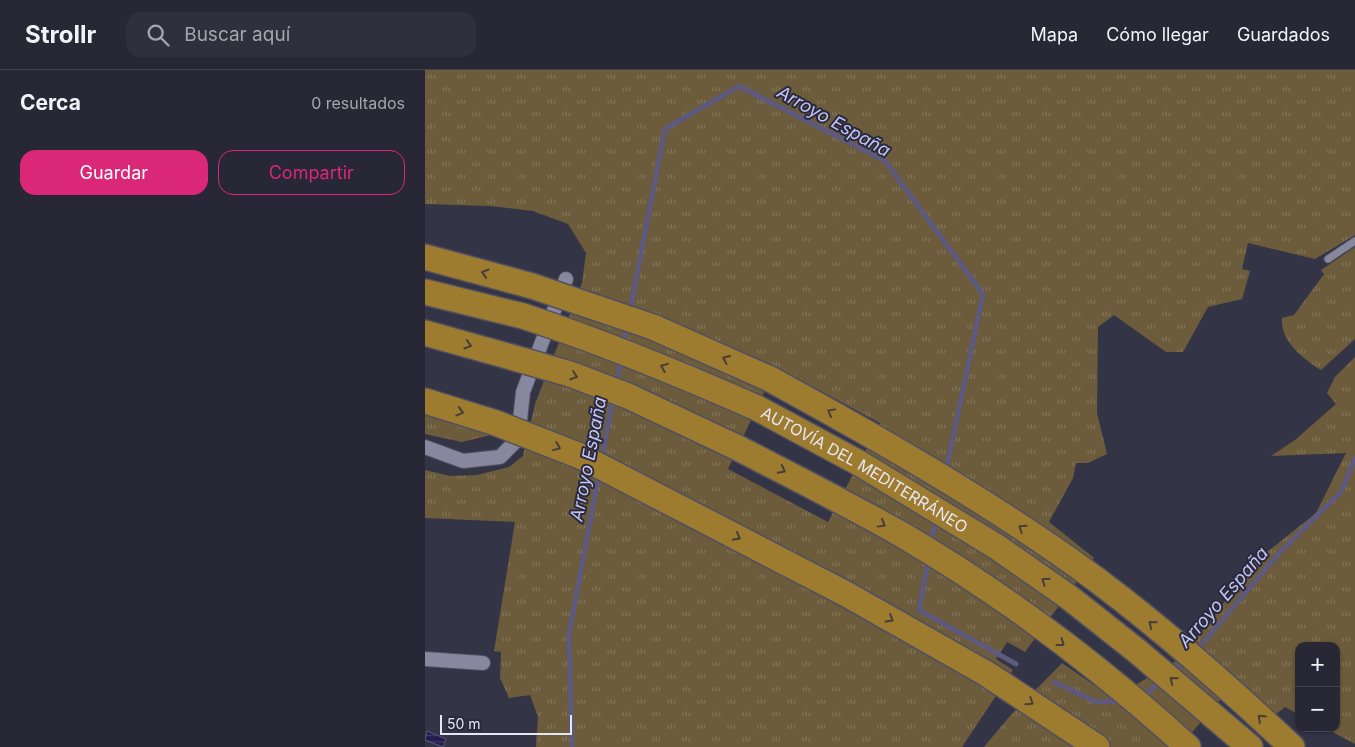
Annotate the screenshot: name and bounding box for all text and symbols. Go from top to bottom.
search box [126,12,476,57]
text: Strollr [25,20,96,49]
icon: search [144,21,172,49]
text: Buscar aquí [184,23,290,46]
text: Mapa [1031,24,1078,45]
text: Cómo llegar [1106,24,1209,45]
text: Guardados [1237,24,1330,45]
water label: Arroyo España [773,81,894,161]
text: Cerca [20,90,81,115]
text: 0 resultados [311,93,405,113]
button: Guardar [20,150,208,195]
button: Compartir [218,150,405,195]
one-way arrow [482,269,490,279]
one-way arrow [463,339,472,350]
one-way arrow [722,354,731,365]
one-way arrow [660,363,669,374]
one-way arrow [569,370,578,380]
water label: Arroyo España [565,395,610,524]
street label: AUTOVÍA DEL MEDITERRÁNEO [758,402,972,537]
one-way arrow [456,406,464,416]
one-way arrow [827,408,836,418]
one-way arrow [553,442,561,452]
one-way arrow [776,464,785,474]
one-way arrow [877,518,886,528]
one-way arrow [1018,525,1027,534]
one-way arrow [732,531,741,541]
water label: Arroyo España [1173,543,1272,652]
one-way arrow [1041,578,1050,587]
one-way arrow [885,613,894,623]
one-way arrow [1149,621,1158,630]
one-way arrow [1055,638,1064,646]
map controls [1295,642,1340,732]
button: + [1295,642,1340,687]
one-way arrow [1170,678,1179,686]
button: − [1295,687,1340,732]
one-way arrow [1025,696,1034,706]
scale bar [440,712,573,735]
text: 50 m [447,715,481,732]
one-way arrow [1257,715,1266,724]

